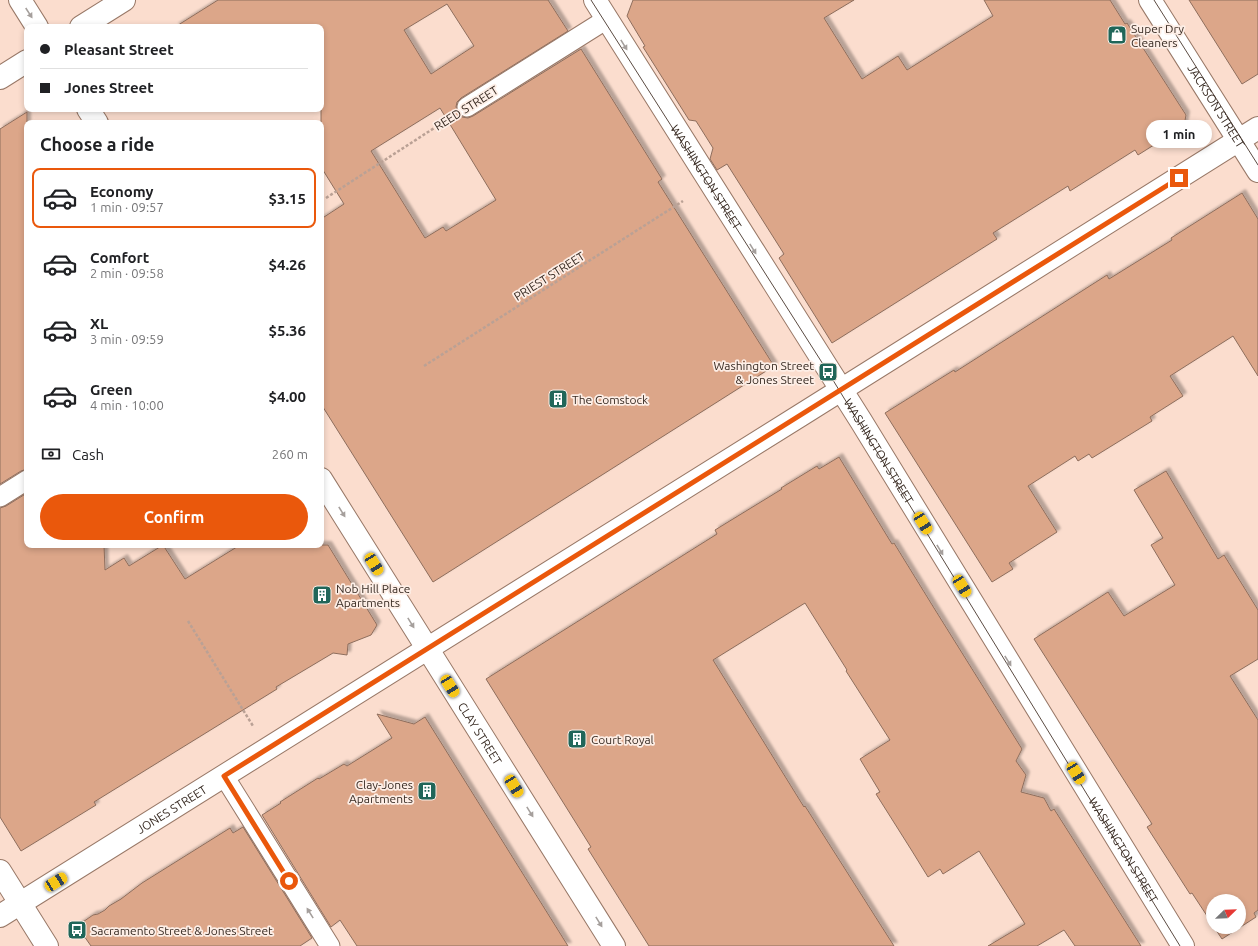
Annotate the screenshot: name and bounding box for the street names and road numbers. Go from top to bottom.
street label: JACKSON STREET [1186,62,1248,150]
street label: REED STREET [432,83,501,133]
street label: WASHINGTON STREET [669,122,745,232]
street label: PRIEST STREET [511,249,587,303]
street label: WASHINGTON STREET [842,396,917,506]
street label: CLAY STREET [456,700,505,767]
street label: JONES STREET [134,782,209,836]
street label: WASHINGTON STREET [1087,795,1161,905]

